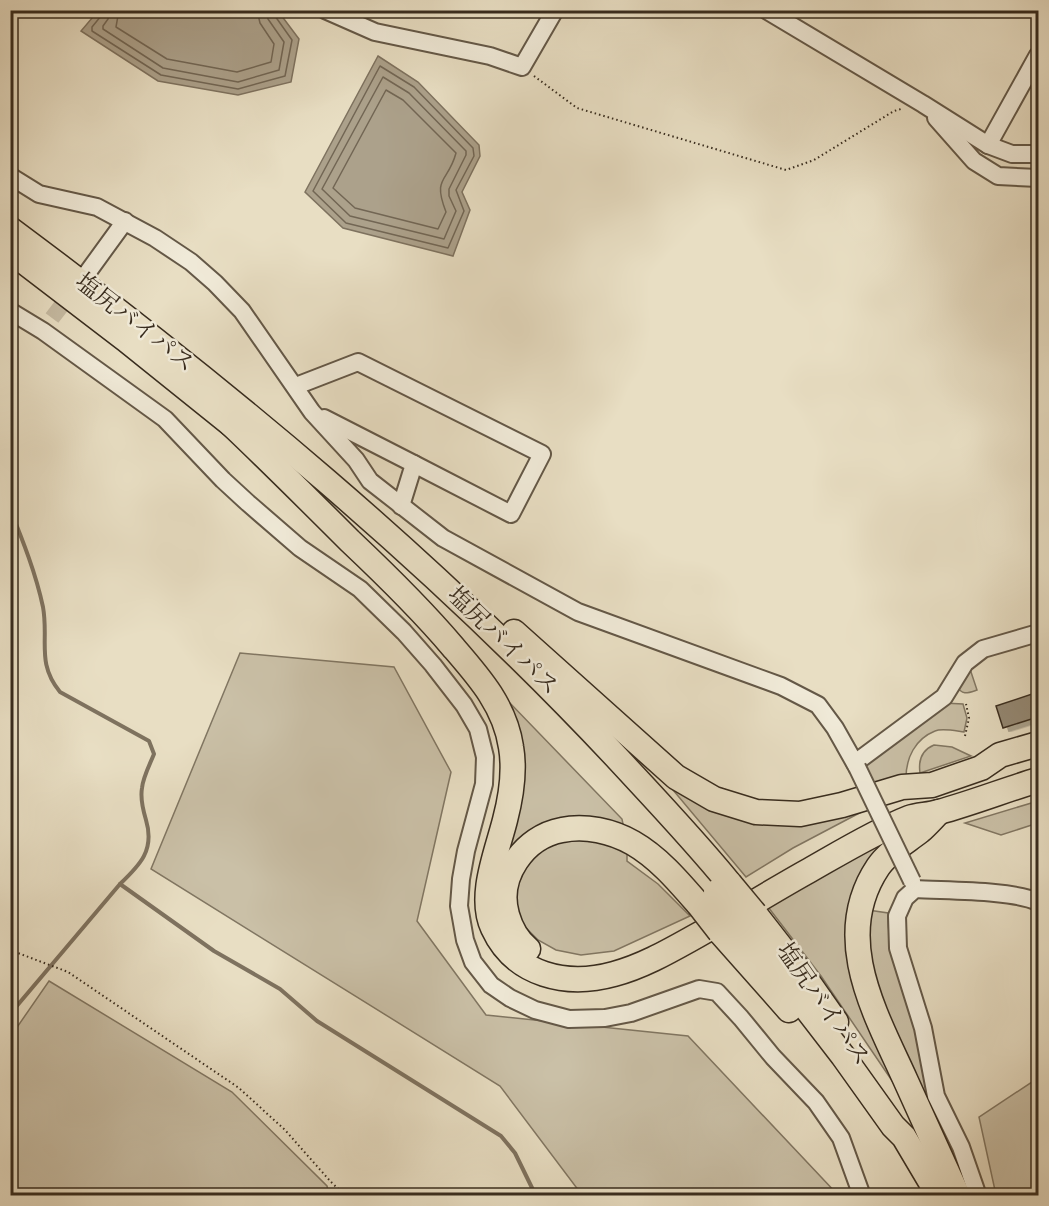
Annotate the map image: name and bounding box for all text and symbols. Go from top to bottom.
street label: 塩尻バイパス [67,266,201,382]
street label: 塩尻バイパス [439,580,565,704]
street label: 塩尻バイパス [767,936,877,1074]

